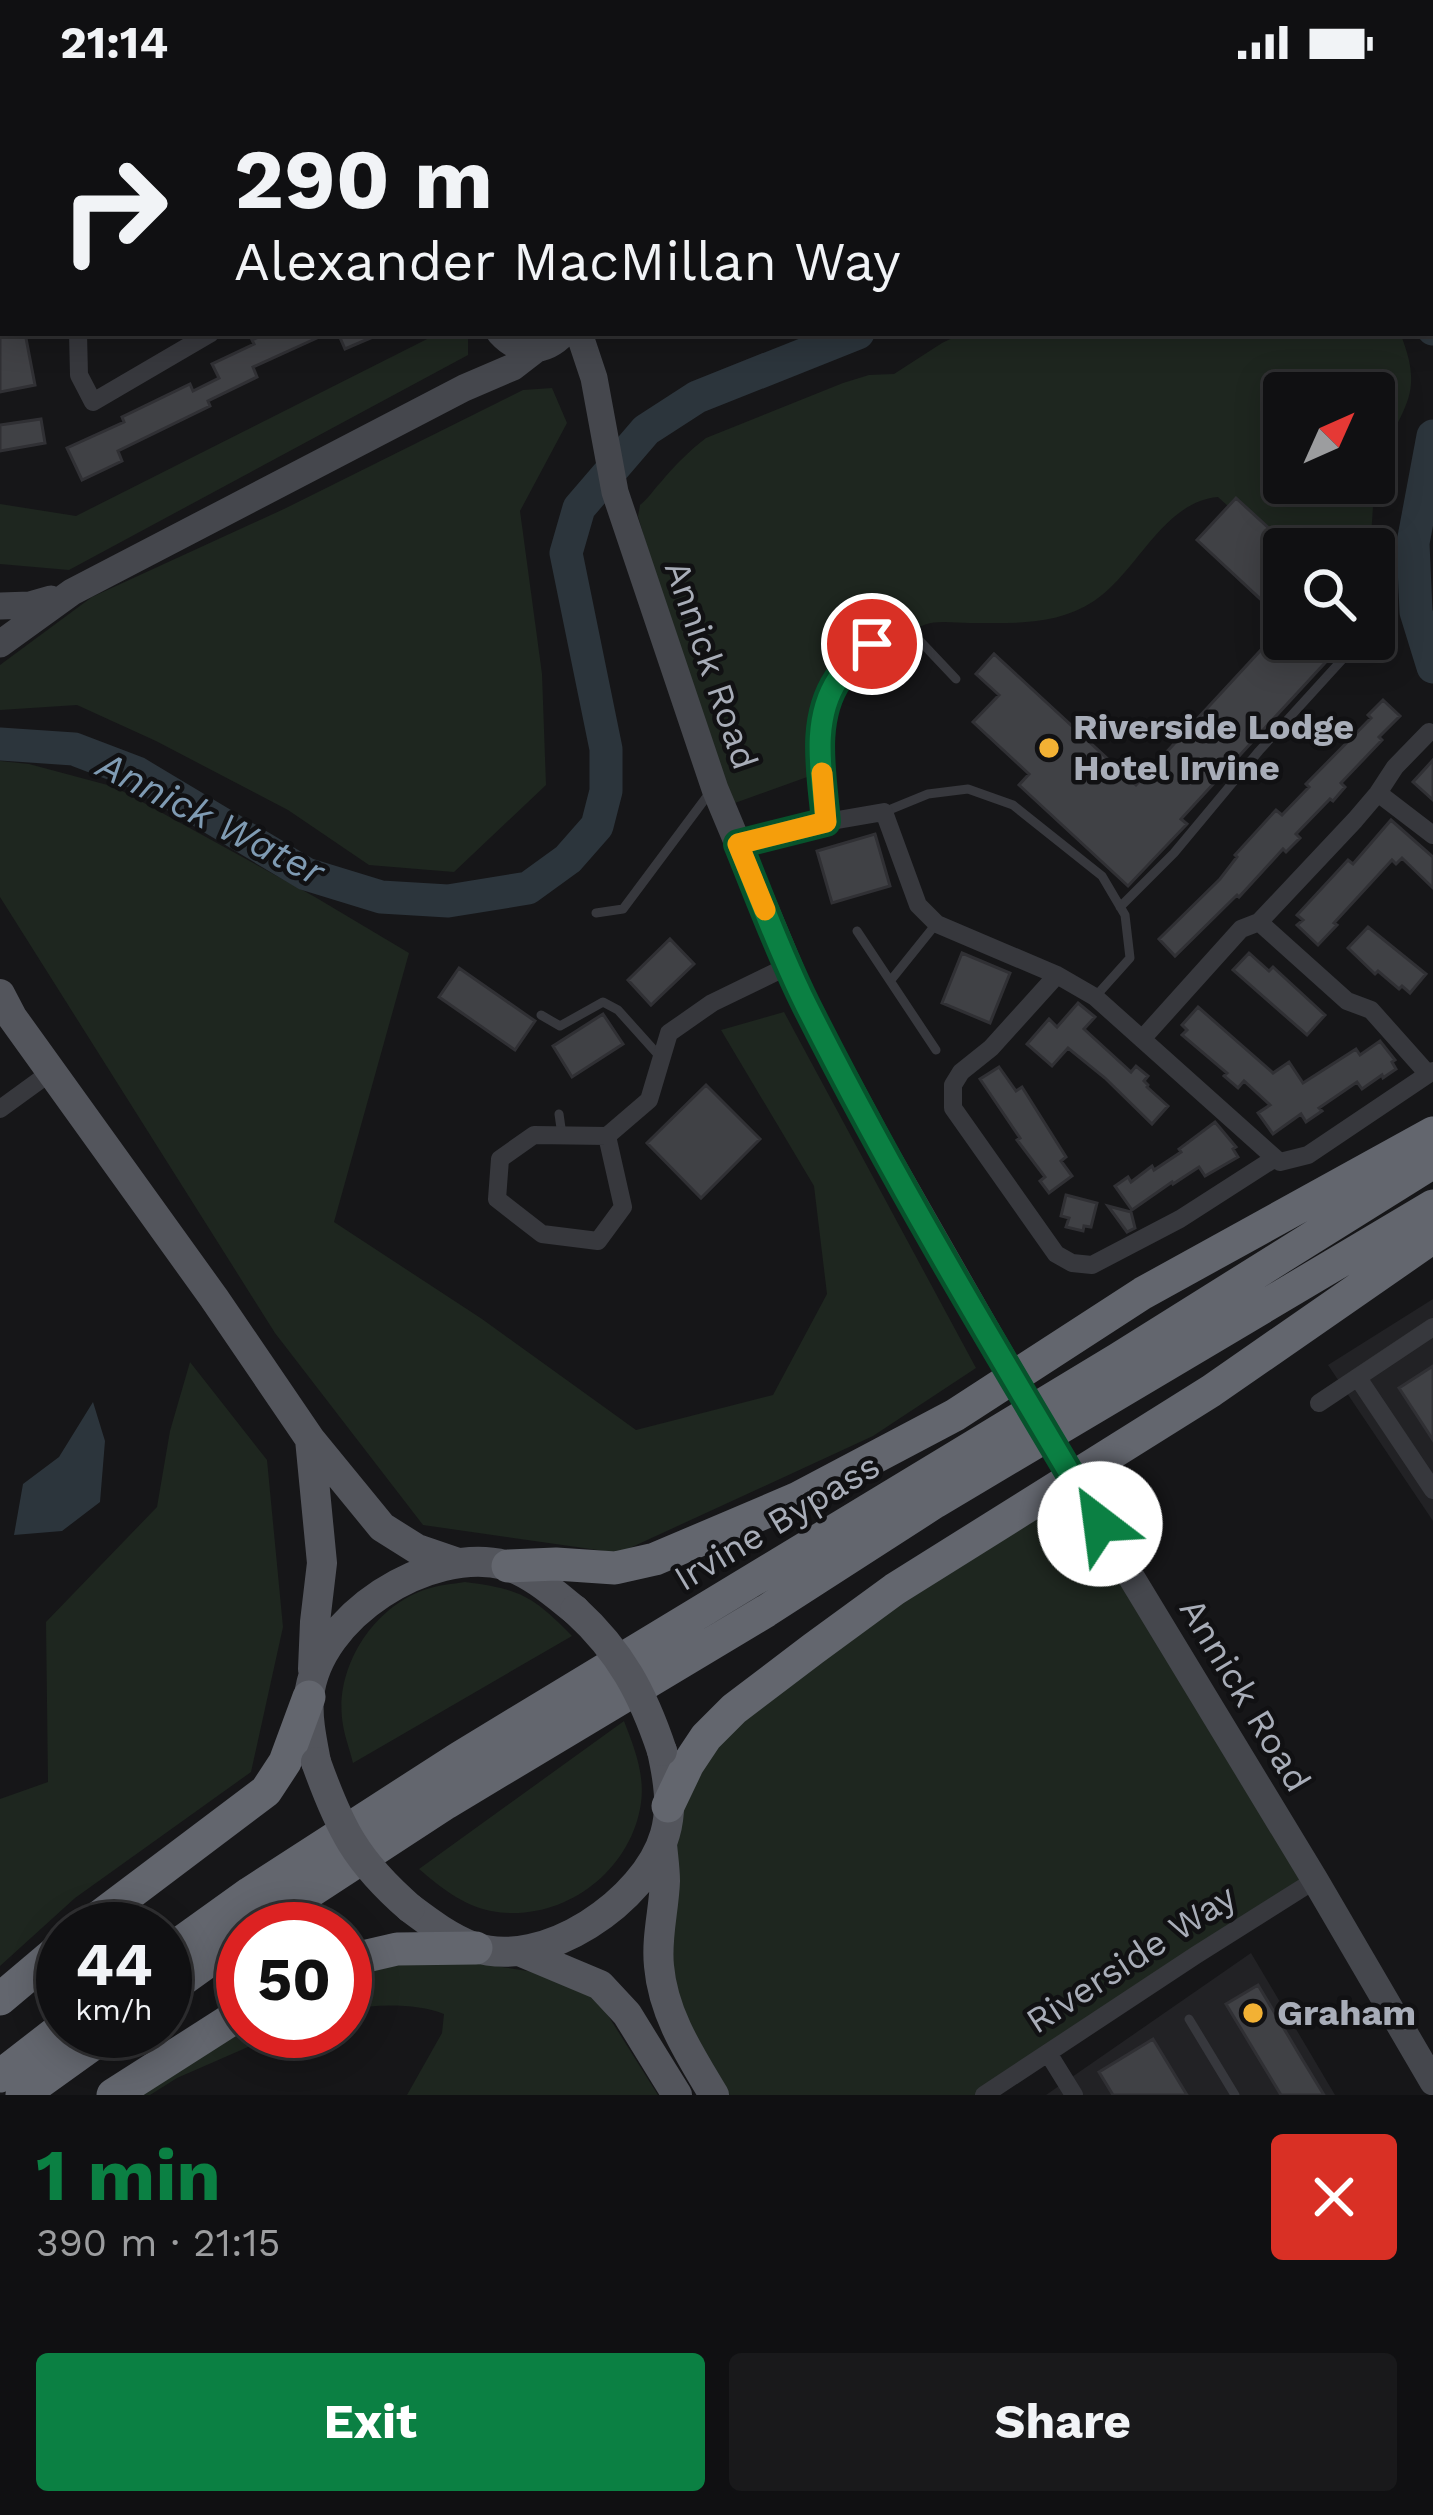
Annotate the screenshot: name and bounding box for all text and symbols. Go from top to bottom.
text: 21:14 [60,16,168,69]
text: 290 m [234,130,493,228]
icon: right [36,132,192,288]
text: Alexander MacMillan Way [234,230,901,293]
north arrow [1263,372,1395,504]
map controls [1263,372,1395,660]
button: search [1263,528,1395,660]
street label: Annick Road [656,555,766,775]
pin [821,593,923,695]
icon: arrive [839,611,905,677]
place label: Riverside Lodge Hotel Irvine [1073,706,1354,789]
marker: Riverside Lodge Hotel Irvine [1036,735,1062,761]
water label: Annick Water [88,741,333,895]
street label: Irvine Bypass [667,1444,887,1600]
position arrow [1037,1461,1163,1587]
street label: Annick Road [1171,1591,1319,1799]
street label: Riverside Way [1018,1875,1244,2042]
speed limit sign: 50 [216,1902,372,2058]
text: 44 [75,1929,153,2000]
text: km/h [75,1992,153,2027]
place label: Graham [1277,1992,1416,2034]
marker: Graham [1240,2000,1266,2026]
text: 1 min [36,2133,221,2217]
button: close [1271,2134,1397,2260]
text: 390 m · 21:15 [36,2220,280,2265]
button: Exit [36,2353,705,2491]
button: Share [729,2353,1397,2491]

